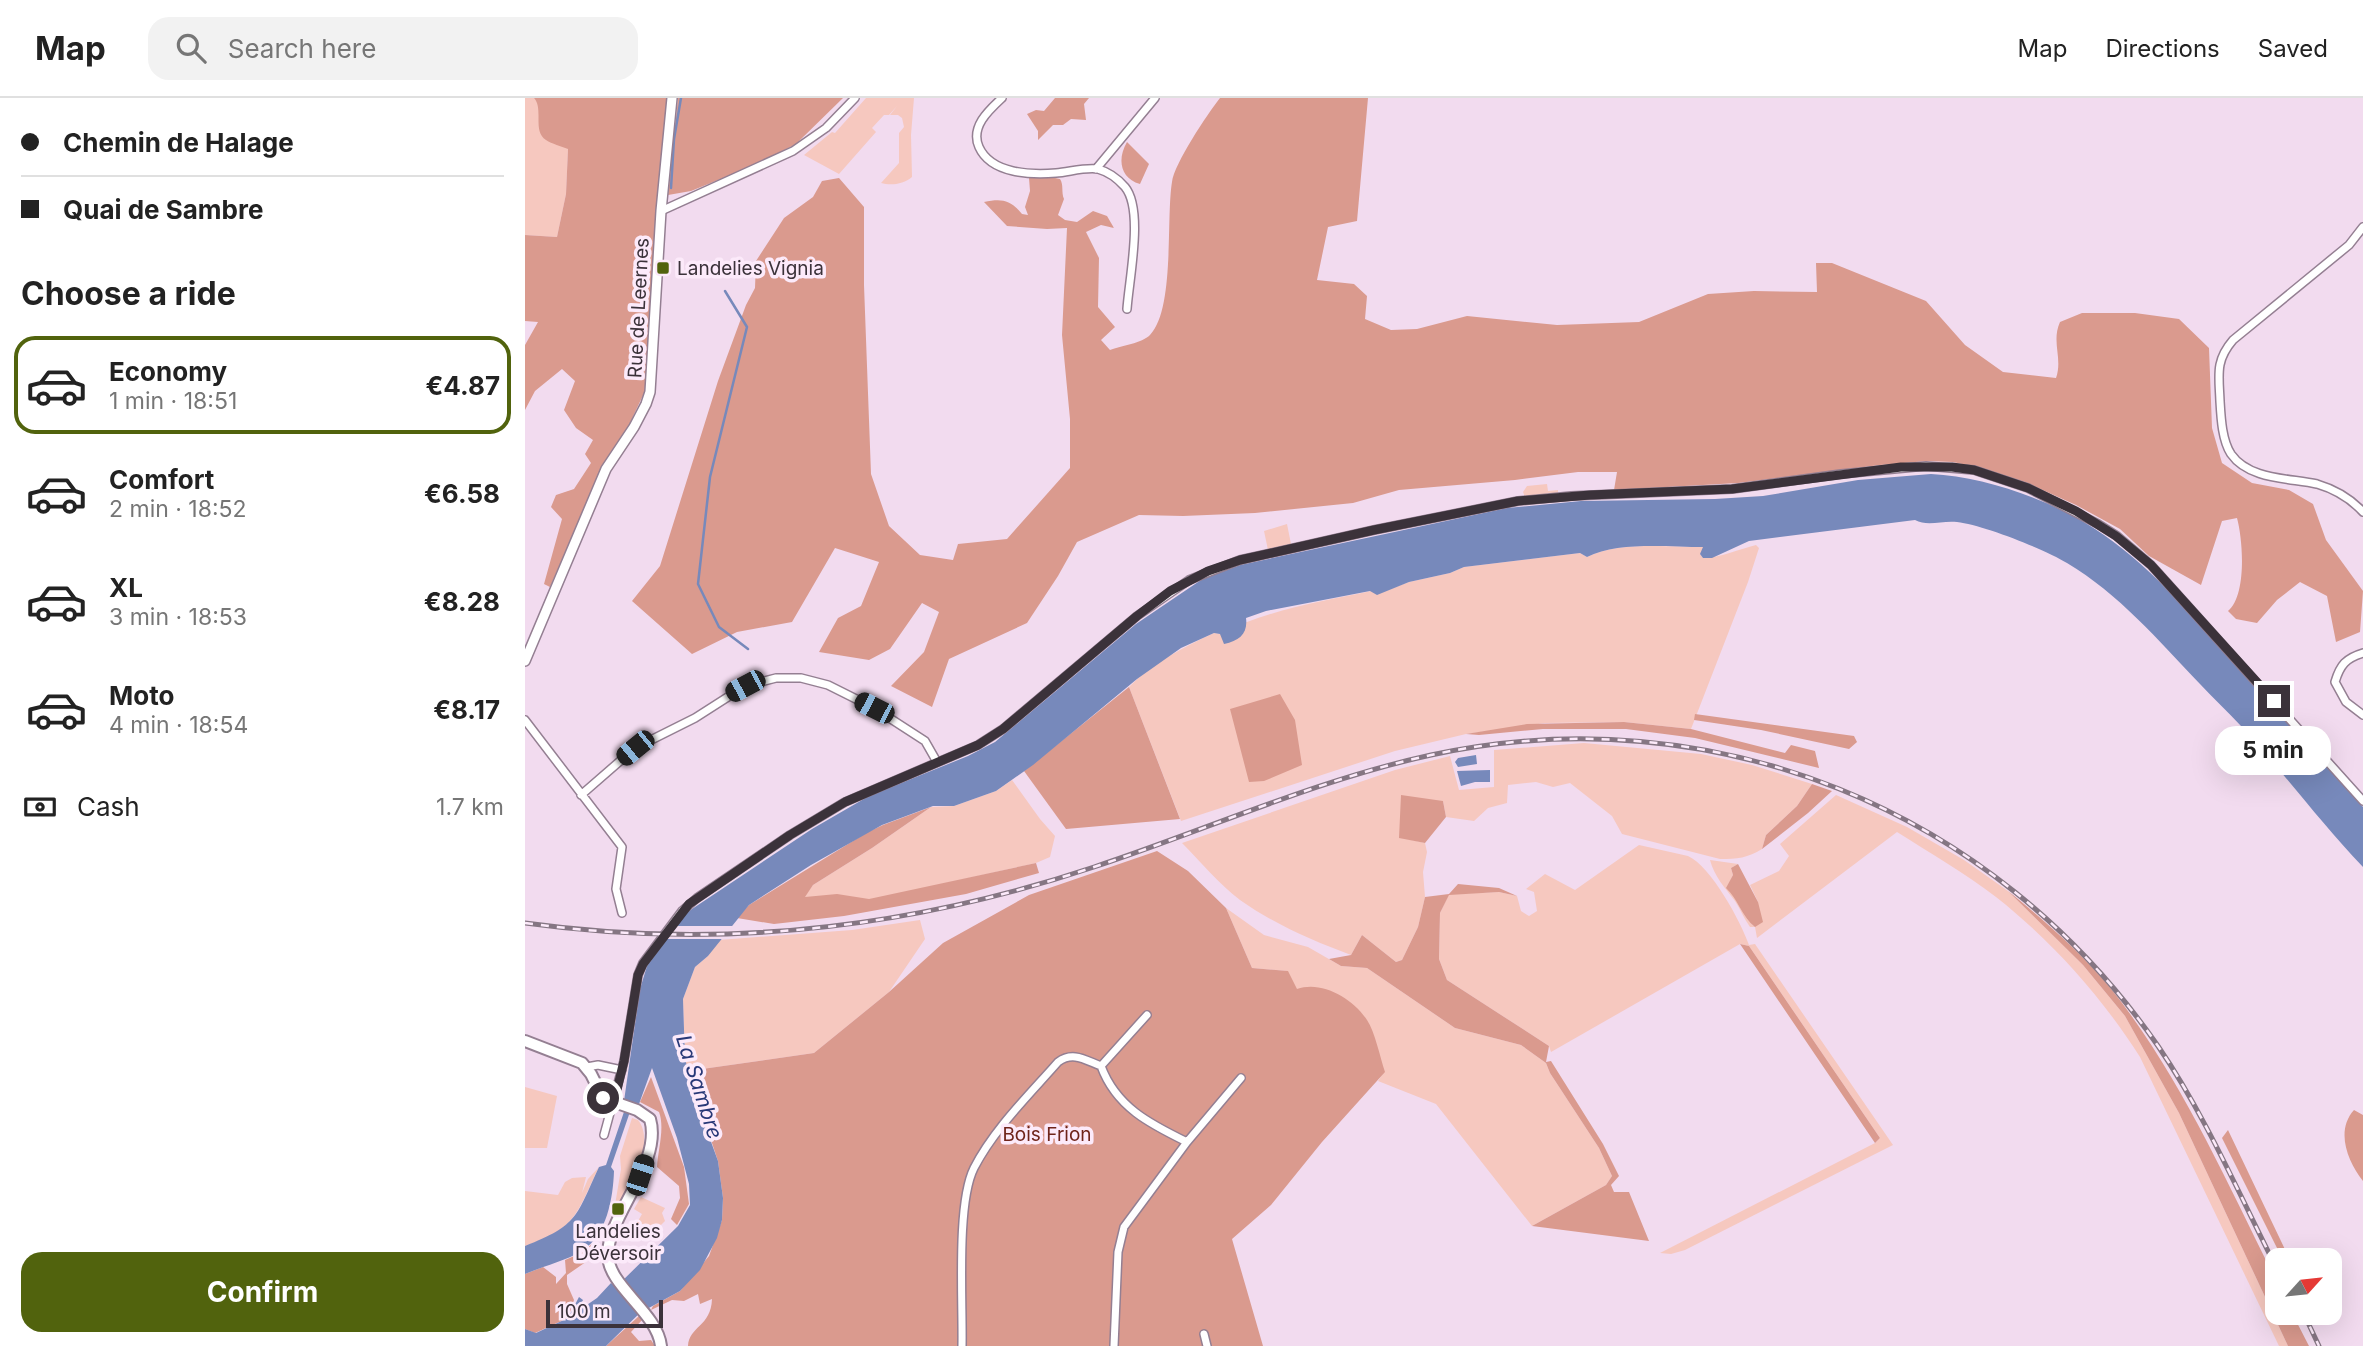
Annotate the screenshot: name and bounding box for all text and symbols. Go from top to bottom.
search box [148,17,638,80]
text: Map [35,28,106,68]
icon: search [172,29,210,67]
text: Search here [228,33,376,64]
text: Map [2018,34,2067,63]
text: Directions [2105,34,2220,63]
text: Saved [2258,34,2328,63]
text: Chemin de Halage [63,127,294,158]
text: Quai de Sambre [63,194,263,225]
street label: Rue de Leernes [623,237,654,379]
place label: Landelies Vignia [677,257,824,280]
marker: Landelies Vignia [655,260,671,276]
text: Choose a ride [21,274,236,313]
icon: car [25,354,88,417]
text: Economy [109,356,227,387]
text: €4.87 [426,370,500,401]
text: 1 min · 18:51 [109,387,237,415]
icon: car [25,462,88,525]
text: Comfort [109,464,214,495]
text: €6.58 [424,478,500,509]
text: 2 min · 18:52 [109,495,247,523]
icon: car [25,570,88,633]
text: XL [109,572,143,603]
text: €8.28 [424,586,500,617]
text: 3 min · 18:53 [109,603,247,631]
car [722,667,769,705]
icon: car [25,678,88,741]
text: Moto [109,680,174,711]
route end [2258,685,2290,717]
car [851,689,898,727]
text: €8.17 [433,694,500,725]
text: 4 min · 18:54 [109,711,248,739]
callout: 5 min [2216,726,2332,774]
car [613,727,658,769]
text: 5 min [2242,736,2304,764]
icon: cash [21,788,59,826]
text: Cash [77,791,140,822]
text: 1.7 km [436,793,504,821]
water label: La Sambre [671,1032,728,1142]
route start [587,1082,619,1114]
park label: Bois Frion [1002,1123,1092,1146]
car [624,1152,657,1198]
marker: Landelies Déversoir [610,1201,626,1217]
place label: Landelies Déversoir [575,1220,661,1265]
north arrow [2265,1248,2341,1325]
map controls [2265,1248,2342,1325]
button: Confirm [21,1252,504,1332]
scale bar [546,1297,663,1329]
text: 100 m [557,1300,611,1323]

